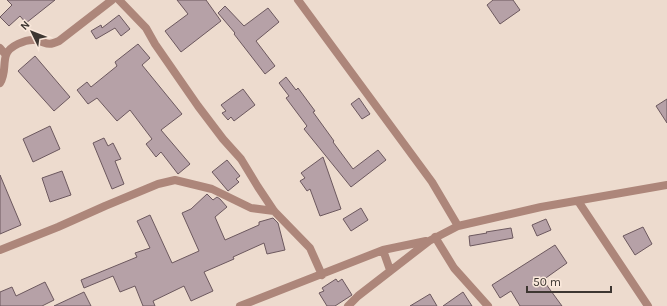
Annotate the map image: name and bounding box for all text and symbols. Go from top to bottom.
north arrow [12,12,52,52]
text: N [18,18,32,33]
scale bar [527,268,611,294]
text: 50 m [533,275,561,289]

